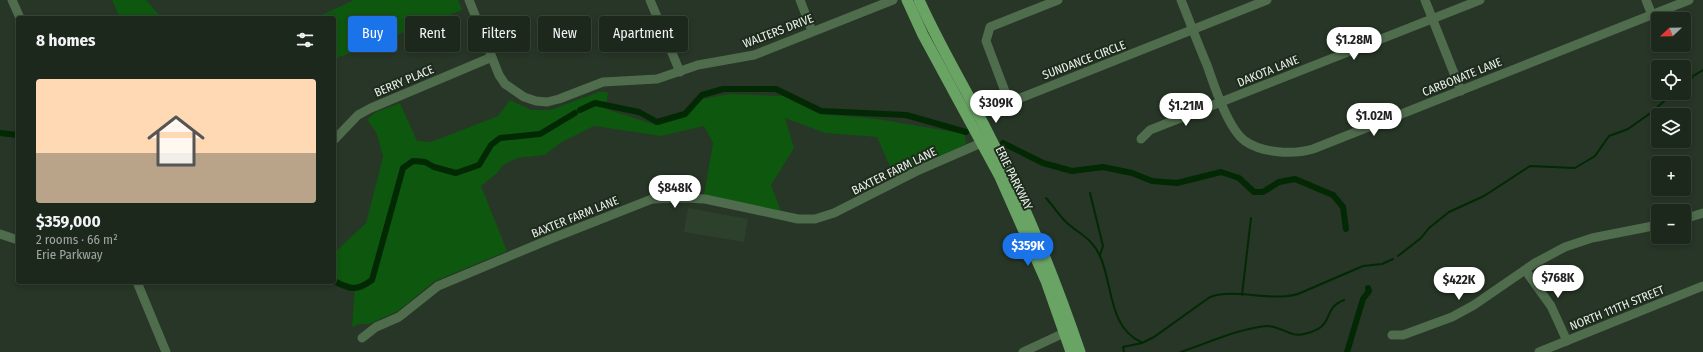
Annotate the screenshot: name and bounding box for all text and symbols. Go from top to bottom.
street label: WALTERS DRIVE [741,11,816,51]
north arrow [1651,12,1691,52]
map controls [1651,12,1691,244]
chip: Buy [348,16,397,52]
chip: Rent [405,16,460,52]
chip: Filters [468,16,530,52]
chip: New [538,16,591,52]
chip: Apartment [599,16,688,52]
pin: $1.28M [1321,27,1387,61]
icon: filters [294,29,316,51]
text: 8 homes [36,30,96,51]
text: $1.28M [1336,32,1372,47]
street label: SUNDANCE CIRCLE [1040,38,1128,82]
street label: DAKOTA LANE [1235,52,1301,90]
street label: CARBONATE LANE [1420,55,1504,99]
button: locate [1651,60,1691,100]
street label: BERRY PLACE [372,62,436,100]
pin: $309K [968,90,1024,124]
pin: $1.21M [1153,93,1219,127]
text: $309K [979,95,1013,110]
text: $1.21M [1168,98,1204,113]
pin: $1.02M [1341,103,1407,137]
icon: home [140,105,212,177]
text: $1.02M [1356,108,1392,123]
button: layers [1651,108,1691,148]
street label: BAXTER FARM LANE [849,144,939,198]
street label: ERIE PARKWAY [993,144,1035,212]
button: + [1651,156,1691,196]
pin: $848K [647,175,703,209]
text: $848K [658,180,692,195]
street label: BAXTER FARM LANE [529,193,621,241]
button: − [1651,204,1691,244]
text: $359,000 [36,211,101,232]
text: 2 rooms · 66 m² [36,232,118,247]
pin: $359K [1000,233,1056,267]
text: $359K [1011,238,1045,253]
text: Erie Parkway [36,247,103,262]
pin: $768K [1530,265,1586,299]
pin: $422K [1431,267,1487,301]
text: $768K [1542,270,1574,285]
text: $422K [1443,272,1475,287]
street label: NORTH 111TH STREET [1568,282,1667,333]

